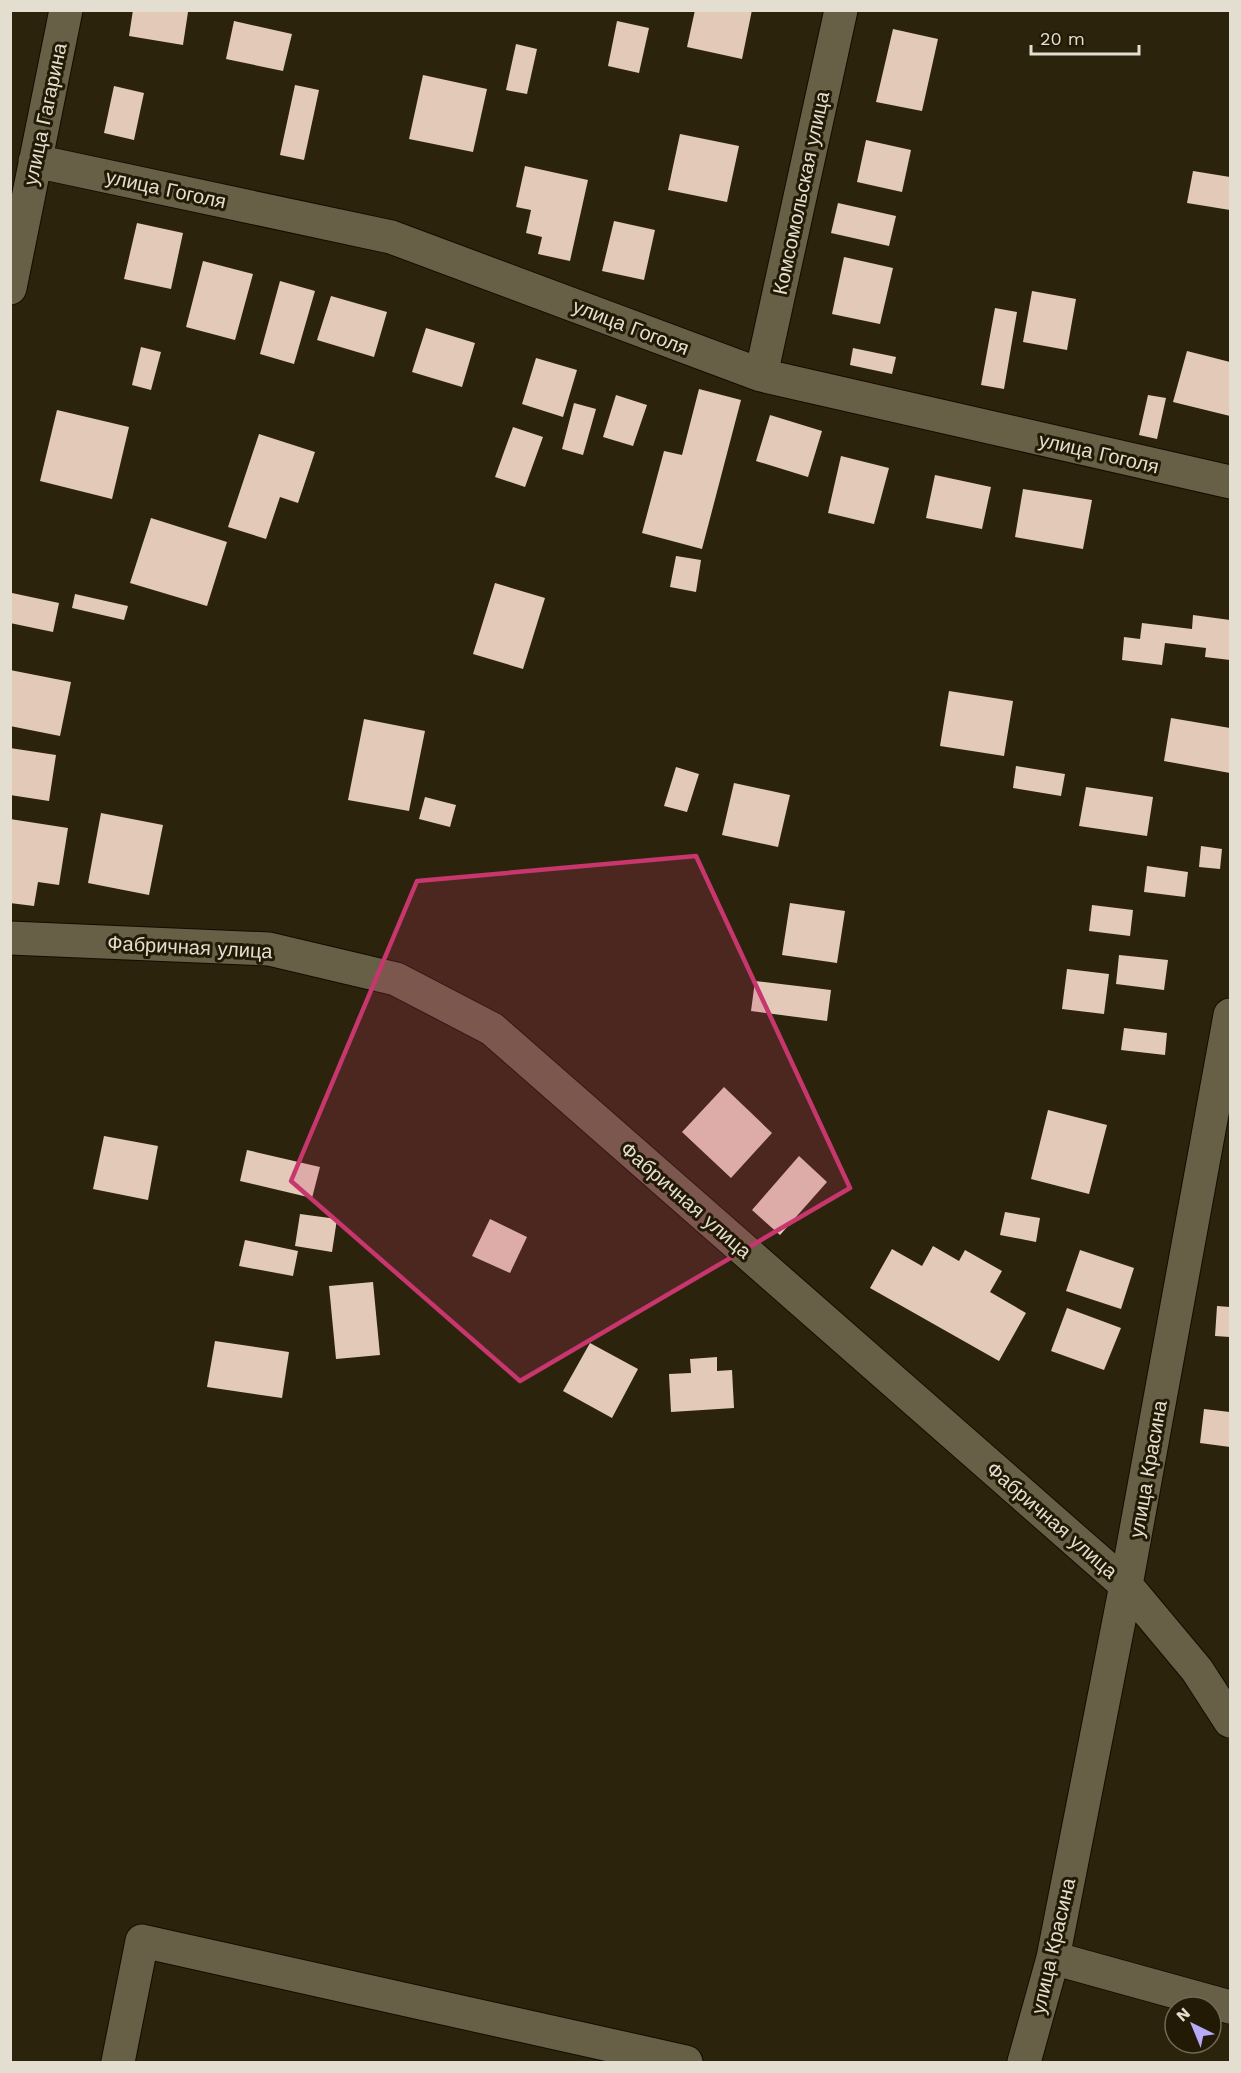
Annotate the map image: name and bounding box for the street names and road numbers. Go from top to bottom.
street label: улица Гагарина [18,40,72,187]
street label: Комсомольская улица [768,88,834,297]
street label: улица Гоголя [104,165,228,213]
street label: улица Гоголя [570,294,692,360]
street label: улица Гоголя [1037,428,1161,478]
street label: Фабричная улица [107,931,274,963]
street label: Фабричная улица [616,1137,757,1264]
street label: улица Красина [1124,1398,1172,1540]
street label: Фабричная улица [982,1457,1123,1584]
street label: улица Красина [1026,1875,1081,2016]

